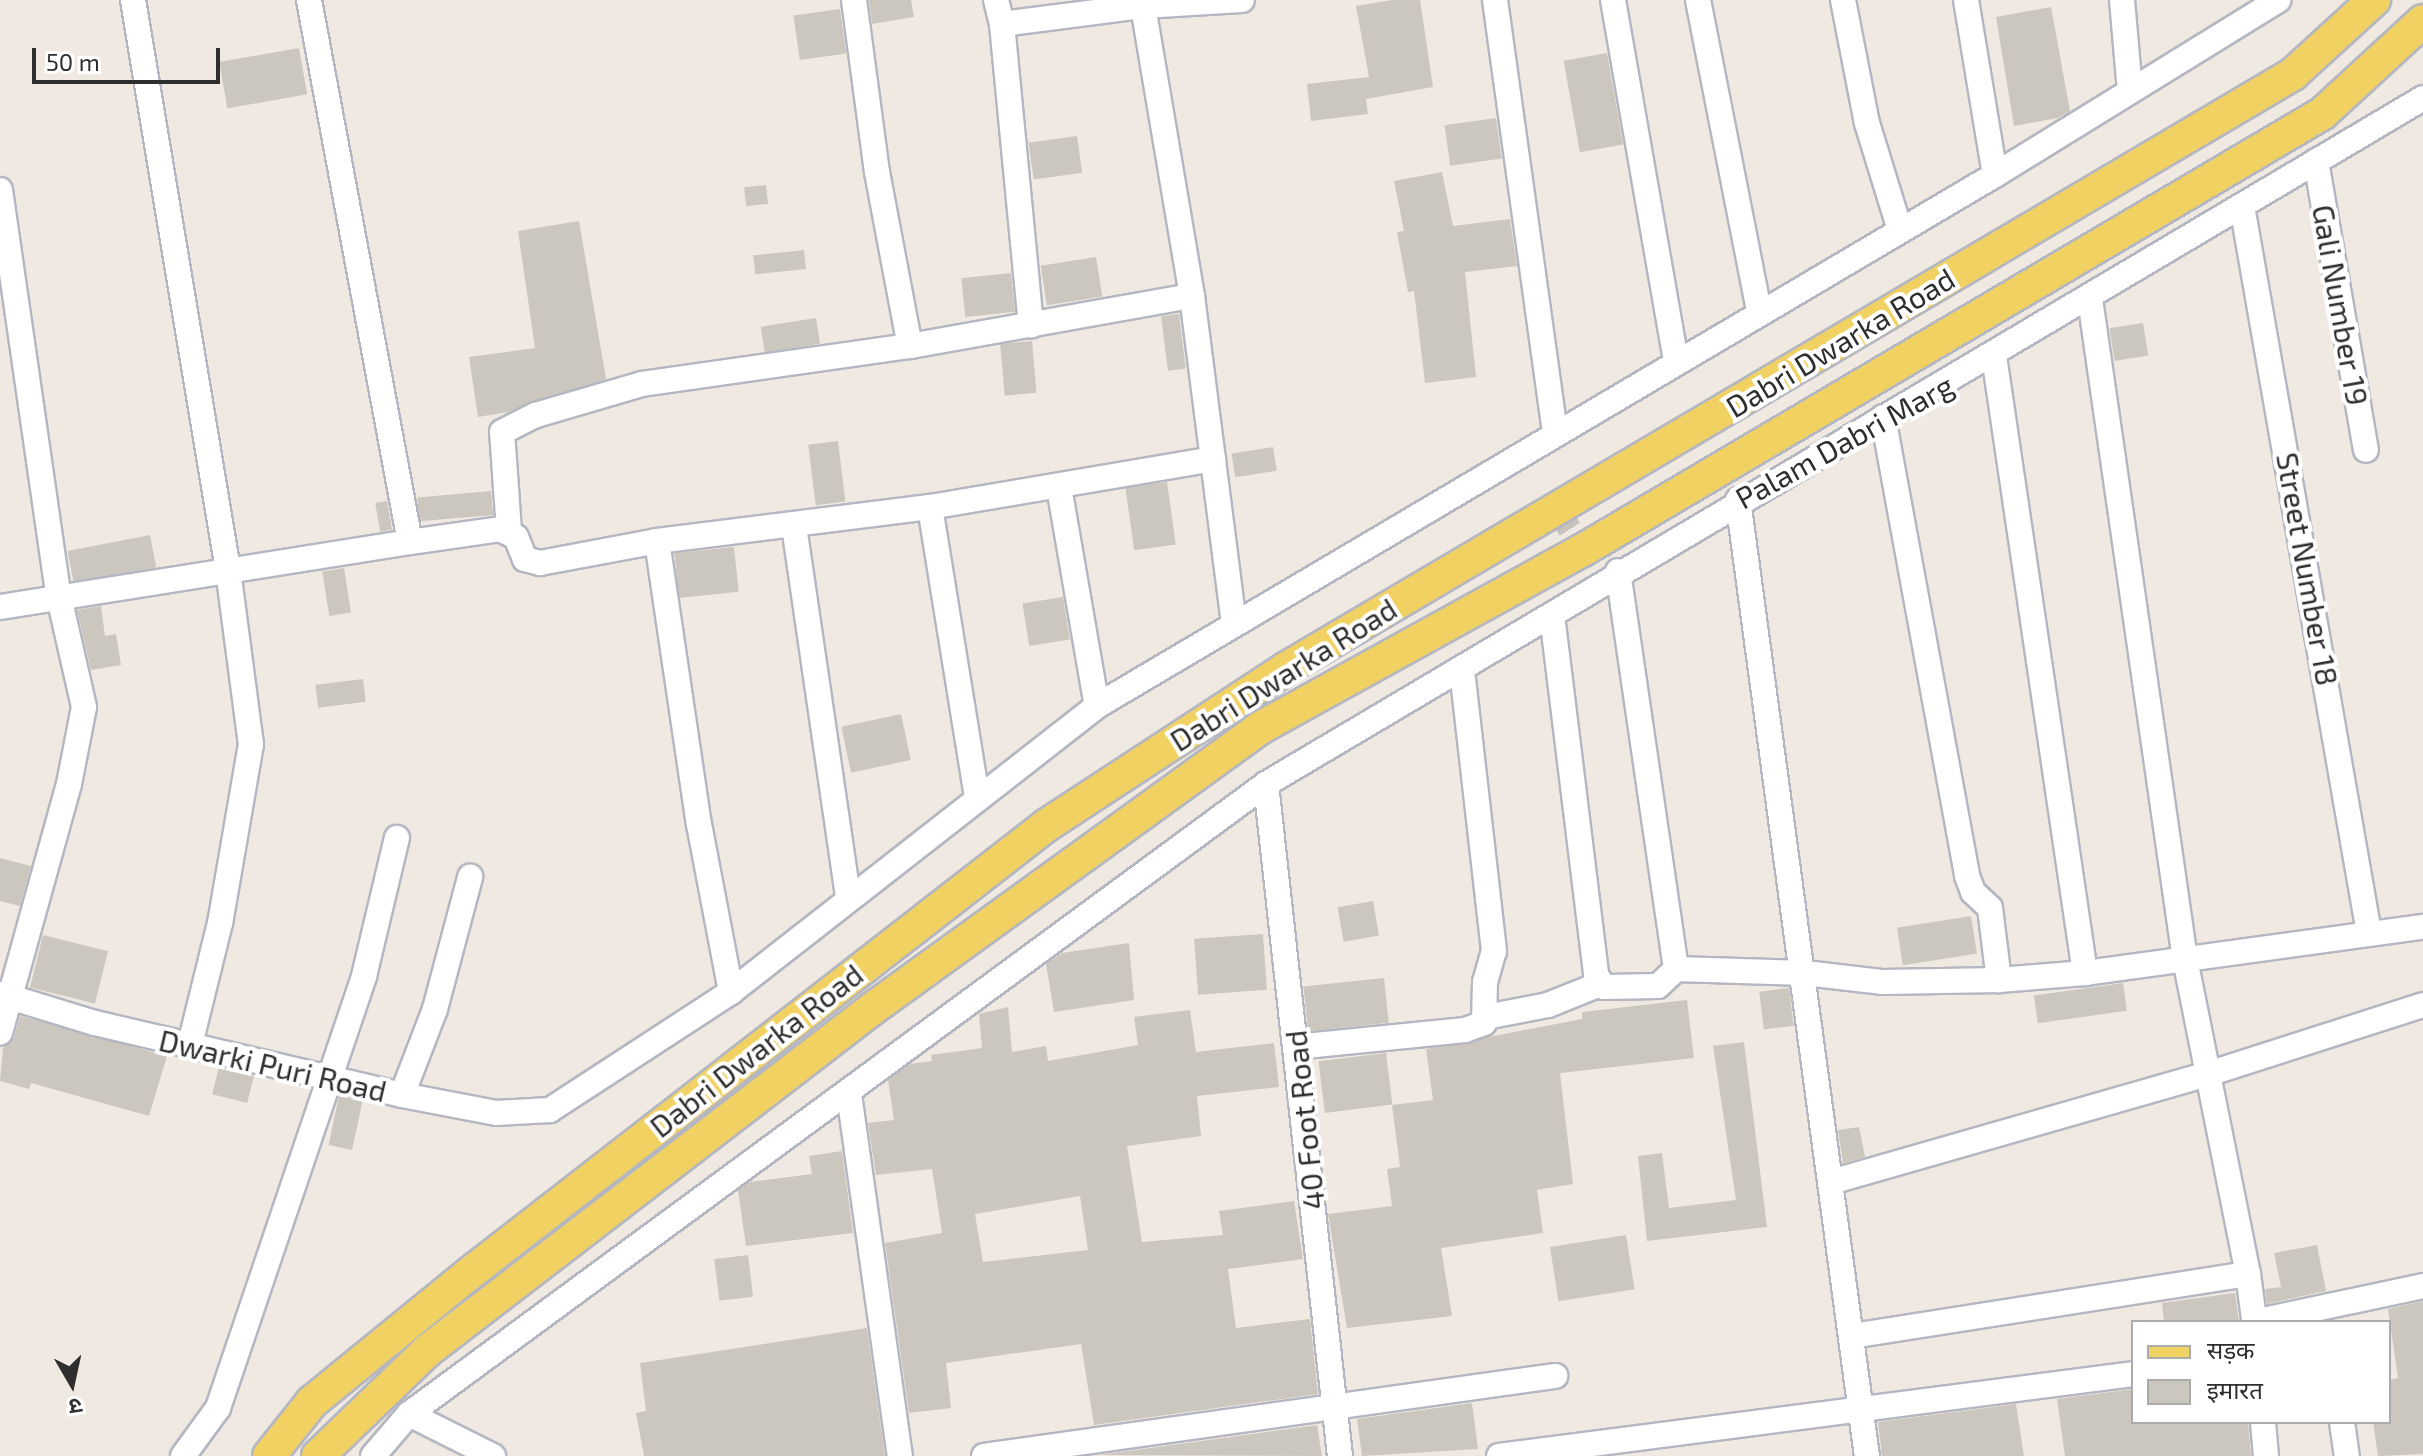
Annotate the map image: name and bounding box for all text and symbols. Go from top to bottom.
scale bar [36,32,224,82]
text: 50 m [46,47,100,76]
street label: Gali Number 19 [2306,201,2376,409]
street label: Dabri Dwarka Road [1719,260,1961,424]
street label: Palam Dabri Marg [1729,366,1959,516]
street label: Street Number 18 [2270,449,2346,689]
street label: Dabri Dwarka Road [1163,590,1403,758]
street label: Dabri Dwarka Road [642,956,870,1144]
street label: Dwarki Puri Road [156,1021,390,1109]
street label: 40 Foot Road [1277,1029,1331,1211]
legend [2131,1320,2391,1424]
text: सड़क [2207,1335,2255,1364]
north arrow [32,1344,112,1424]
text: इमारत [2207,1375,2263,1404]
text: उ [67,1394,84,1422]

